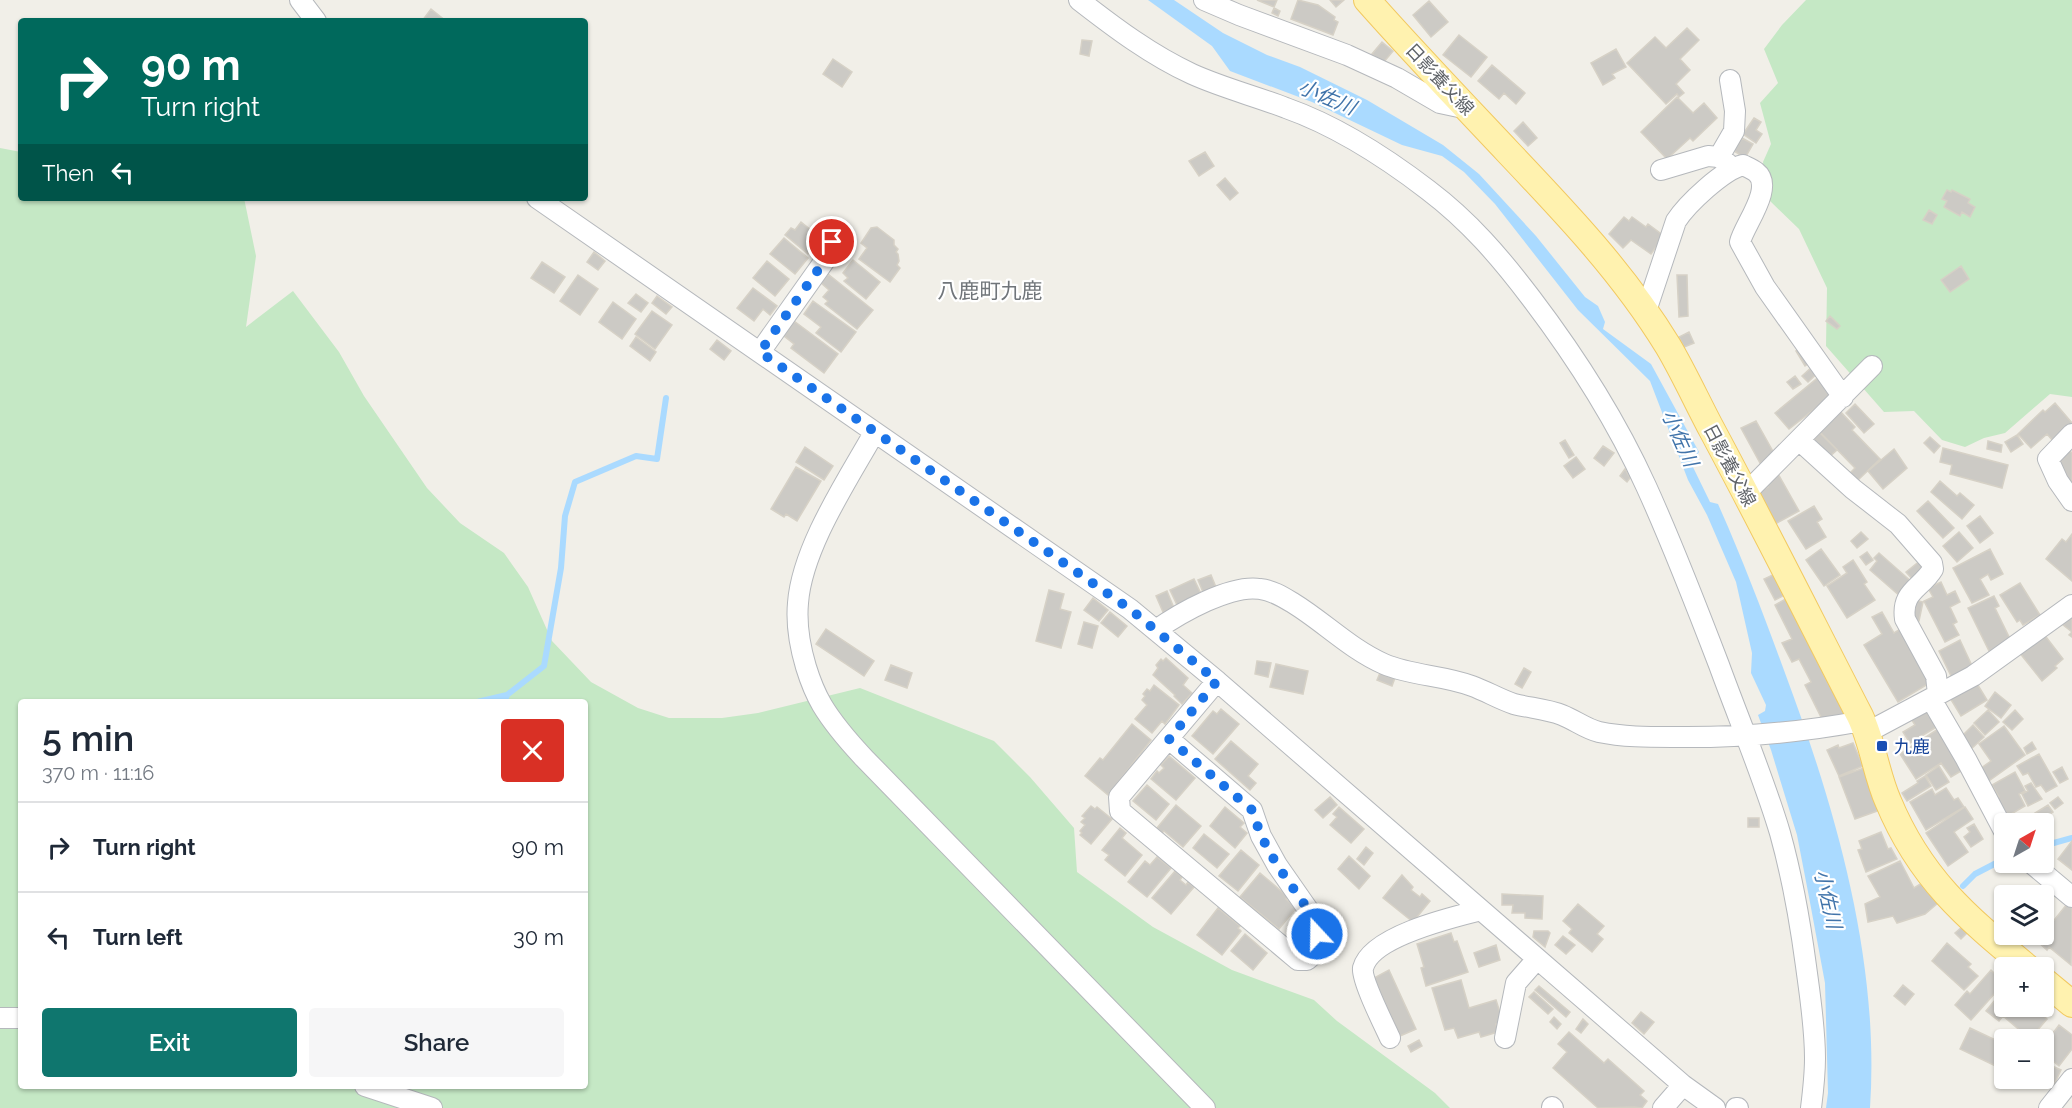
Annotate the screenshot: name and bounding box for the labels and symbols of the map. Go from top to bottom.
street label: 日影養父線 [1402,39,1478,119]
water label: 小佐川 [1295,74,1361,121]
pin [806,216,857,267]
district label: 八鹿町九鹿 [938,278,1043,303]
water label: 小佐川 [1657,406,1704,472]
street label: 日影養父線 [1700,420,1760,510]
place label: 九鹿 [1894,736,1930,757]
marker: 九鹿 [1875,739,1889,753]
north arrow [1994,813,2054,873]
water label: 小佐川 [1810,867,1847,933]
position arrow [1285,902,1349,966]

